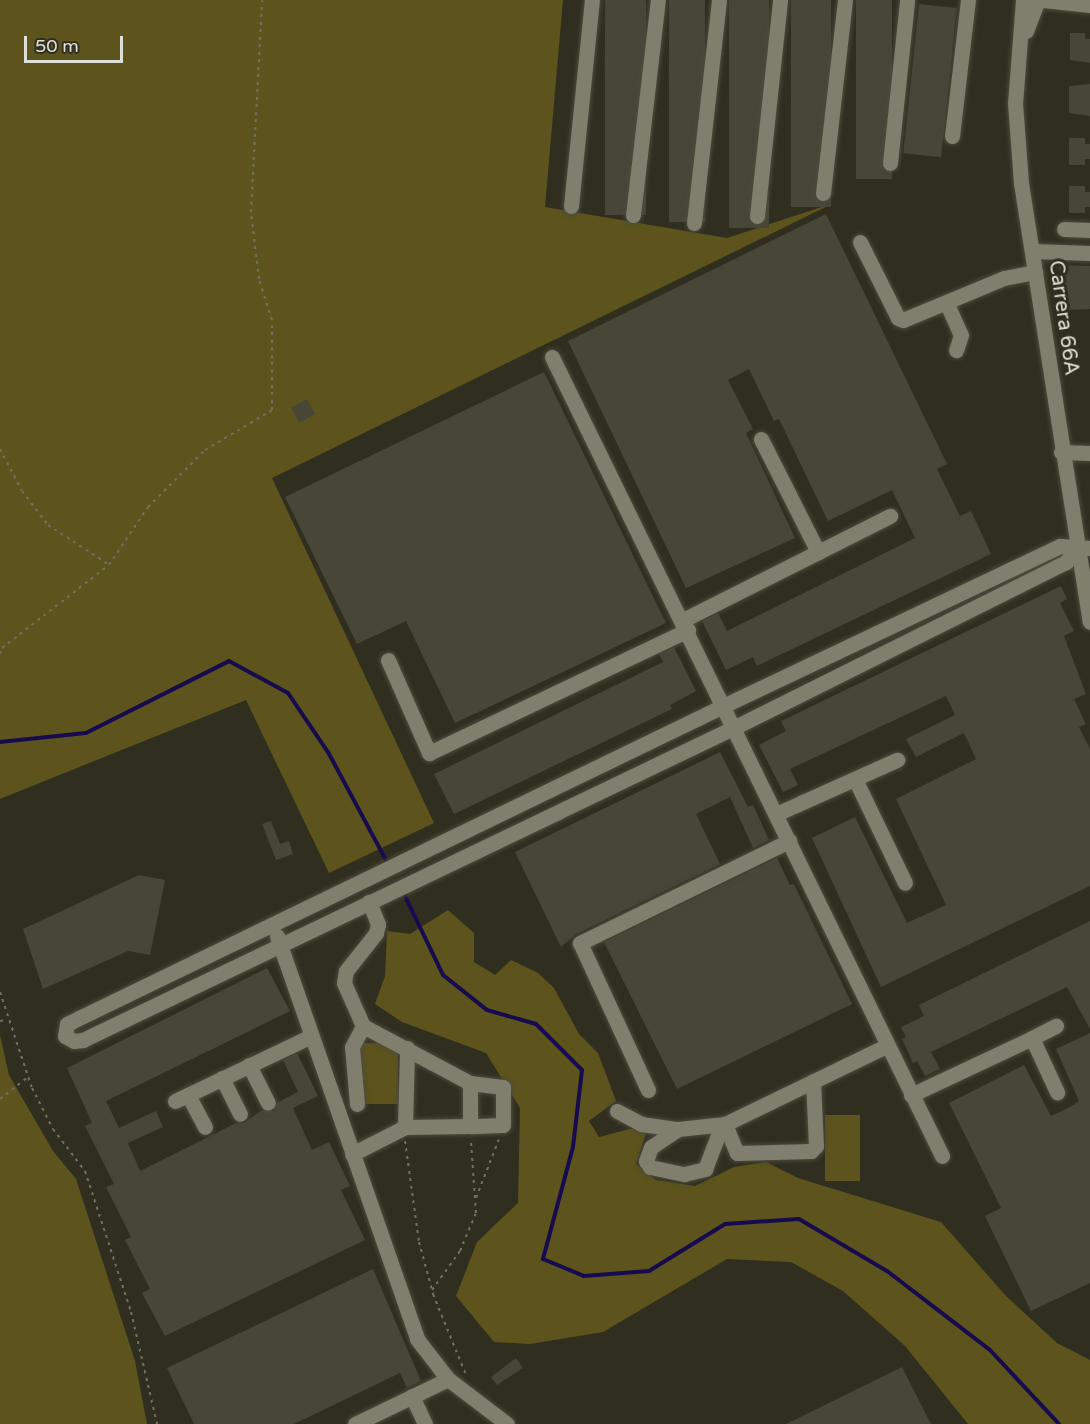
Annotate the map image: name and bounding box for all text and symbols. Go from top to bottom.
scale bar [27,24,126,62]
text: 50 m [35,35,79,57]
street label: Carrera 66A [1043,259,1083,377]

